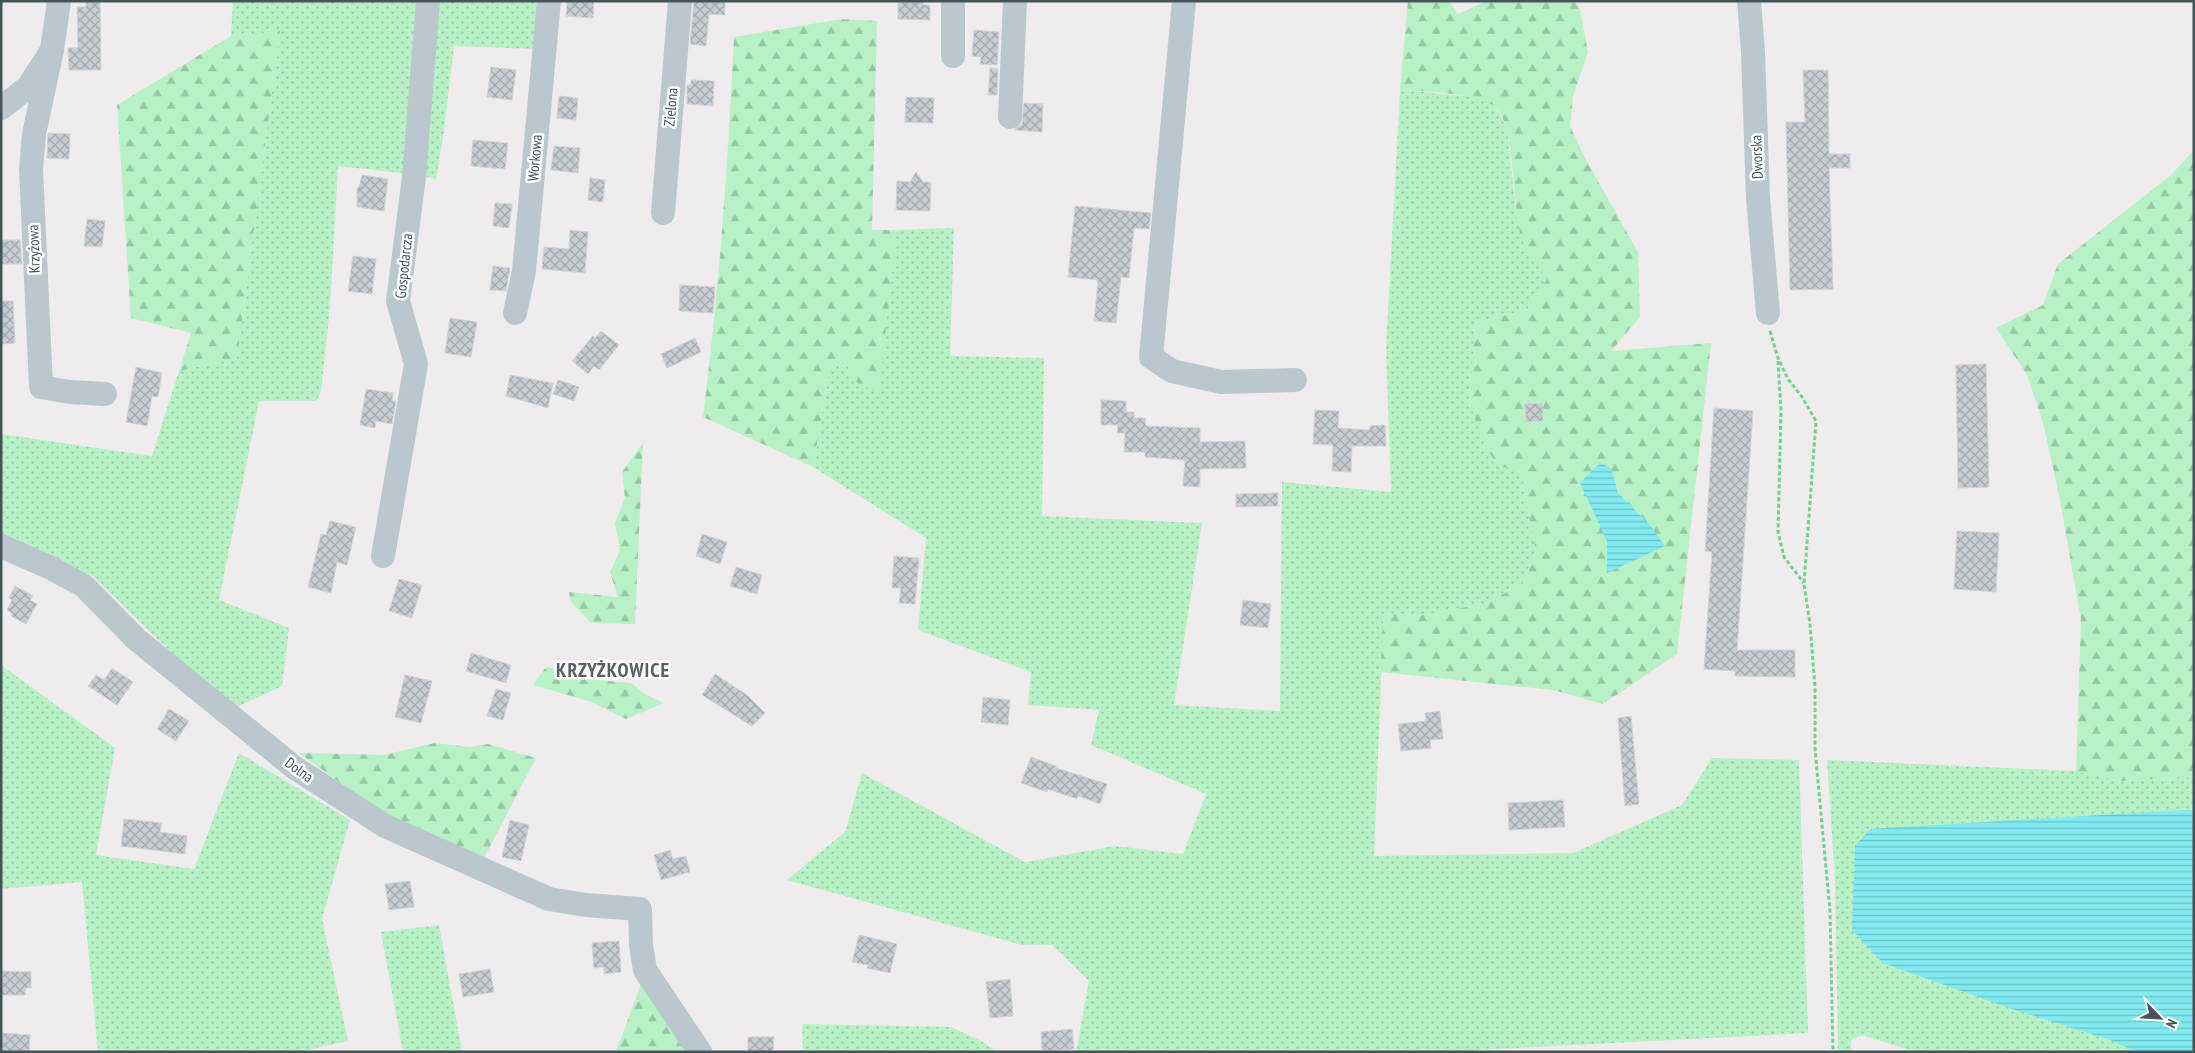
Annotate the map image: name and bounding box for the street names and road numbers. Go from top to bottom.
street label: Zielona [659,87,682,127]
street label: Workowa [523,134,546,182]
street label: Dworska [1746,135,1767,179]
street label: Krzyżowa [23,224,44,274]
street label: Gospodarcza [391,233,416,299]
street label: Dolna [281,753,317,786]

